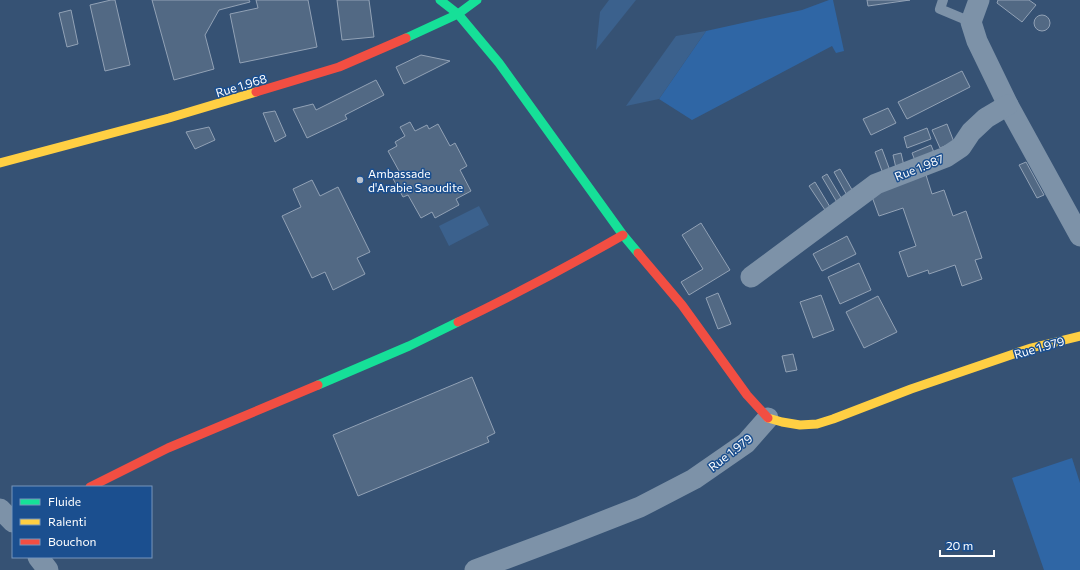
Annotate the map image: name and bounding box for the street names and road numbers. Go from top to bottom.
street label: Rue 1.968 [214,71,268,99]
street label: Rue 1.987 [892,151,946,183]
street label: Rue 1.979 [1012,333,1066,361]
street label: Rue 1.979 [705,431,755,473]

